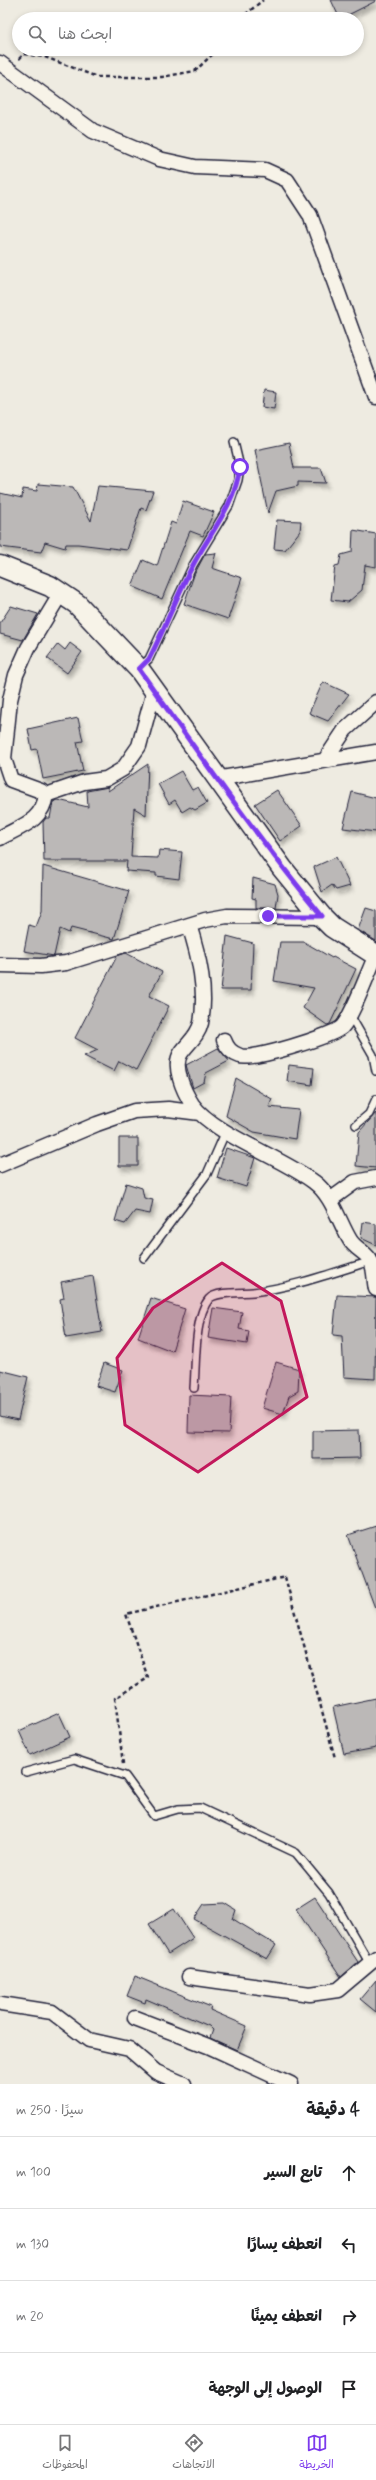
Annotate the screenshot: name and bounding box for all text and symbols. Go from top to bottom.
search box [12,12,364,56]
icon: search [26,23,48,45]
text: ابحث هنا [58,25,112,45]
route start [231,458,249,476]
route end [259,907,277,925]
text: 4 دقيقة [306,2099,360,2121]
text: سيرًا · 250 m [16,2102,84,2119]
icon: ahead [338,2162,360,2184]
text: تابع السير [264,2163,322,2183]
text: 100 m [16,2164,51,2181]
icon: left [338,2234,360,2256]
text: انعطف يسارًا [247,2235,322,2255]
text: 130 m [16,2236,49,2253]
icon: right [338,2306,360,2328]
text: انعطف يمينًا [251,2307,322,2327]
text: 20 m [16,2308,44,2325]
icon: arrive [338,2378,360,2400]
text: الوصول إلى الوجهة [208,2379,322,2399]
tab: المحفوظات [42,2432,88,2474]
tab: الاتجاهات [172,2432,215,2474]
tab: الخريطة [299,2432,334,2474]

